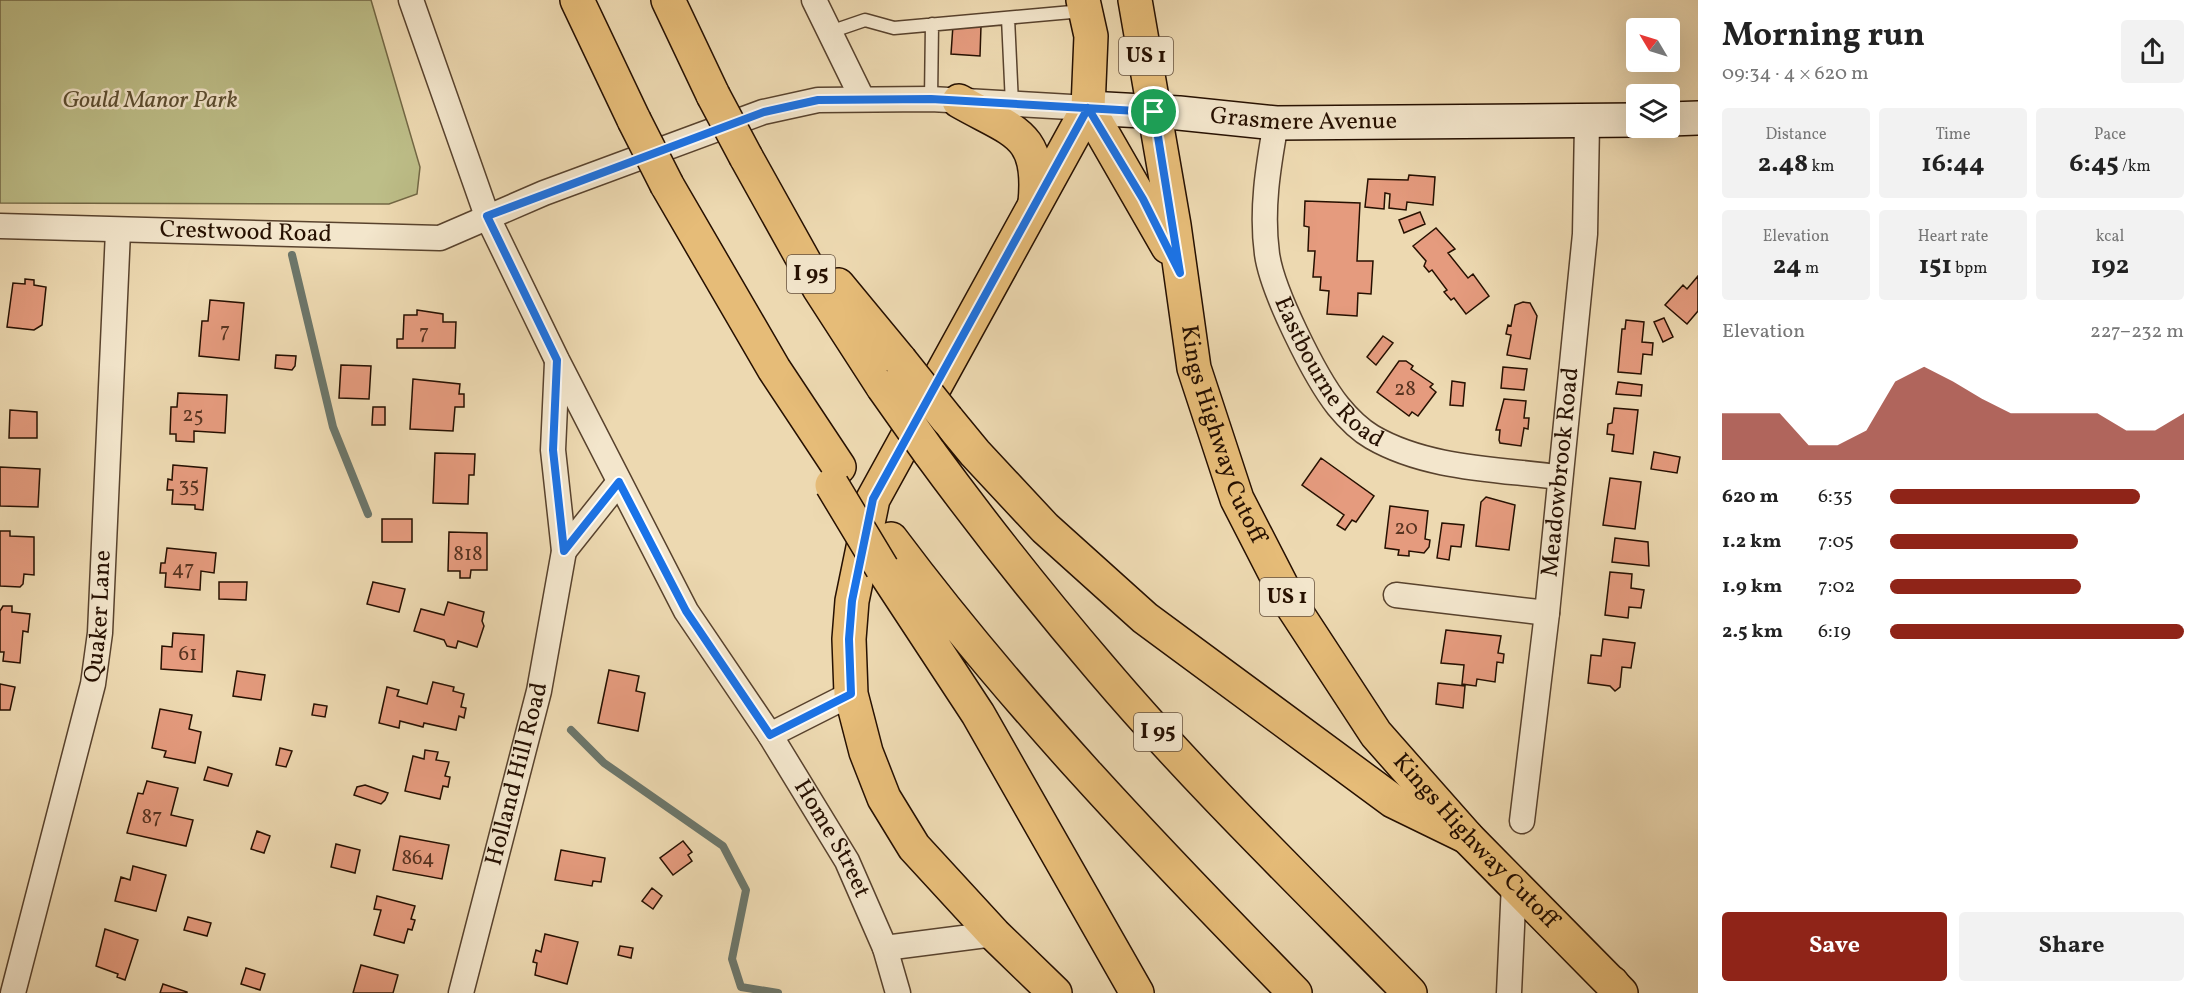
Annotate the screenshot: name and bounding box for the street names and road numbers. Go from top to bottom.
road number: US 1 [1119,37,1173,75]
street label: Grasmere Avenue [1208,99,1397,140]
street label: Crestwood Road [159,213,333,252]
road number: I 95 [787,255,835,293]
street label: Eastbourne Road [1265,292,1390,457]
street label: Kings Highway Cutoff [1171,323,1275,551]
street label: Meadowbrook Road [1534,366,1589,579]
street label: Quaker Lane [76,549,121,685]
road number: US 1 [1260,578,1314,616]
street label: Holland Hill Road [478,680,557,870]
road number: I 95 [1134,713,1182,751]
street label: Kings Highway Cutoff [1384,746,1567,938]
street label: Home Street [784,773,878,903]

